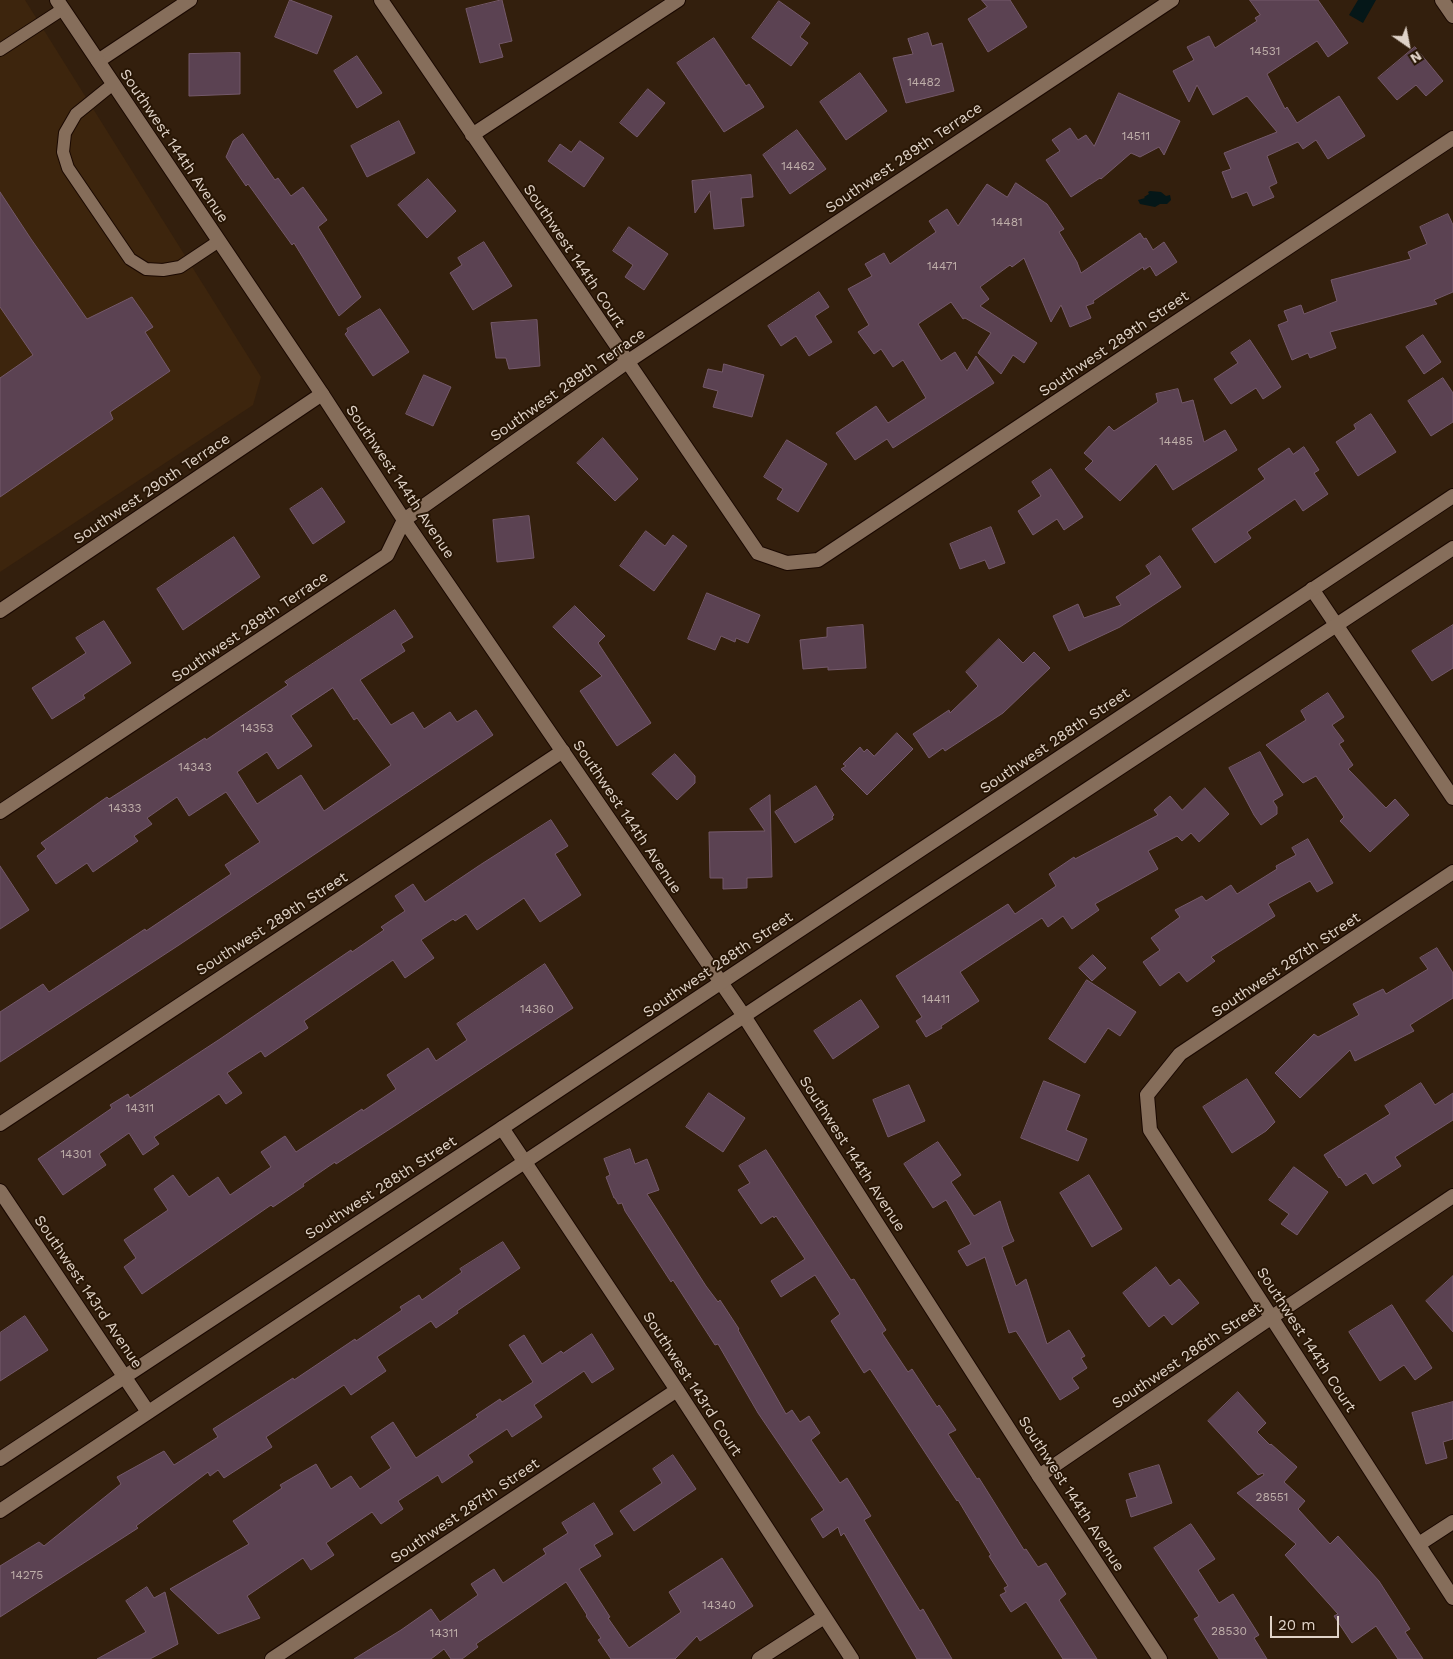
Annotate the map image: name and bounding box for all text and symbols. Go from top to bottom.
north arrow [1383,20,1433,70]
house number: 14531 [1250,44,1280,58]
text: N [1407,48,1425,67]
street label: Southwest 144th Avenue [116,66,232,226]
house number: 14482 [907,75,941,89]
street label: Southwest 289th Terrace [822,99,986,217]
house number: 14511 [1122,129,1150,143]
house number: 14462 [781,159,815,173]
street label: Southwest 144th Court [519,181,629,331]
house number: 14481 [991,215,1023,229]
house number: 14471 [927,259,957,273]
street label: Southwest 289th Street [1036,287,1192,401]
street label: Southwest 289th Terrace [487,325,649,445]
street label: Southwest 144th Avenue [342,402,458,562]
street label: Southwest 290th Terrace [70,430,234,548]
house number: 14485 [1159,434,1193,448]
street label: Southwest 289th Terrace [168,568,332,686]
street label: Southwest 288th Street [977,684,1133,798]
house number: 14353 [241,721,273,735]
street label: Southwest 144th Avenue [569,737,685,897]
house number: 14343 [178,760,212,774]
house number: 14333 [109,801,141,815]
street label: Southwest 289th Street [193,868,351,980]
street label: Southwest 288th Street [640,908,796,1022]
street label: Southwest 287th Street [1208,909,1364,1021]
house number: 14411 [922,992,950,1006]
house number: 14360 [520,1002,554,1016]
street label: Southwest 144th Avenue [795,1073,909,1235]
house number: 14311 [126,1101,154,1115]
street label: Southwest 288th Street [302,1132,460,1244]
house number: 14301 [60,1147,92,1161]
street label: Southwest 143rd Avenue [30,1212,146,1372]
street label: Southwest 144th Court [1252,1264,1360,1416]
street label: Southwest 286th Street [1109,1299,1265,1413]
street label: Southwest 143rd Court [639,1309,745,1459]
street label: Southwest 144th Avenue [1014,1413,1128,1575]
street label: Southwest 287th Street [387,1455,543,1567]
house number: 28551 [1255,1490,1289,1504]
house number: 14275 [11,1568,43,1582]
house number: 14340 [702,1598,736,1612]
scale bar [1273,1606,1342,1638]
text: 20 m [1278,1616,1316,1634]
house number: 28530 [1211,1624,1247,1638]
house number: 14311 [430,1626,458,1640]

